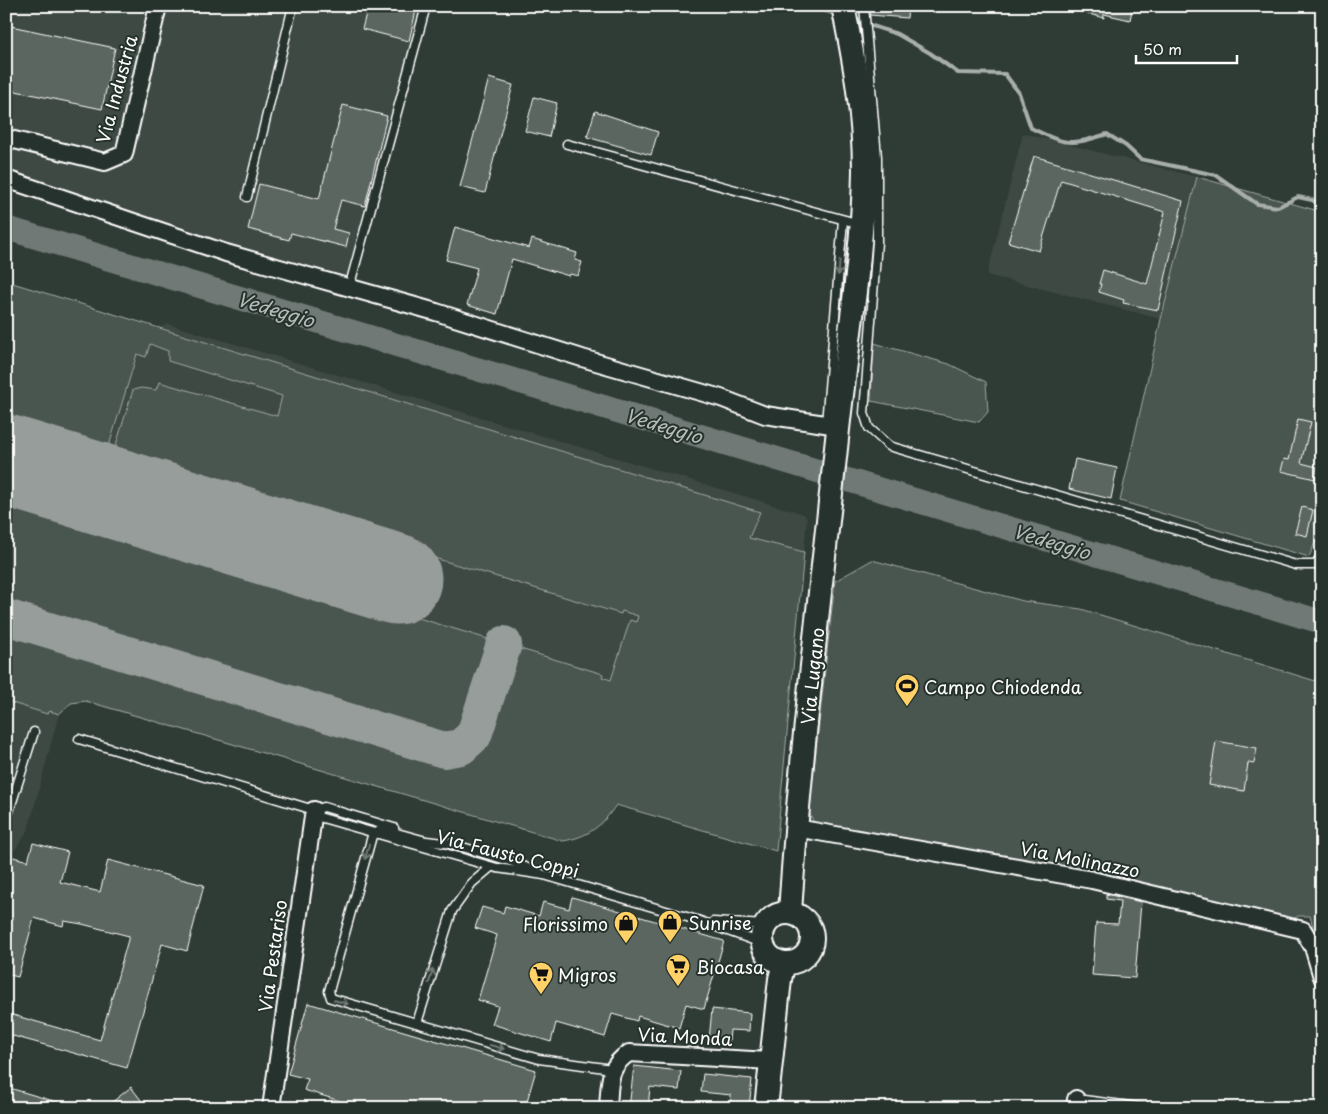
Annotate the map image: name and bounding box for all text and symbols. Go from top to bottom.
street label: Via Industria [89,31,144,146]
scale bar [1136,32,1237,64]
text: 50 m [1143,37,1182,60]
one-way arrow [834,260,844,276]
water label: Vedeggio [234,284,319,334]
water label: Vedeggio [622,400,707,450]
water label: Vedeggio [1010,516,1095,566]
street label: Via Lugano [793,626,831,726]
sports icon: Campo Chiodenda [894,673,920,707]
place label: Campo Chiodenda [924,673,1082,700]
street label: Via Fausto Coppi [434,822,582,884]
street label: Via Molinazzo [1018,834,1142,884]
one-way arrow [361,843,371,859]
street label: Via Pestariso [251,898,293,1014]
shop icon: Sunrise [657,909,683,943]
place label: Sunrise [688,909,752,936]
place label: Florissimo [523,910,608,937]
shop icon: Florissimo [613,910,639,944]
supermarket icon: Biocasa [665,953,691,987]
place label: Biocasa [696,953,765,980]
supermarket icon: Migros [528,961,554,995]
place label: Migros [558,961,616,988]
one-way arrow [426,969,436,985]
one-way arrow [333,997,349,1007]
street label: Via Monda [637,1020,734,1052]
one-way arrow [489,1042,505,1052]

